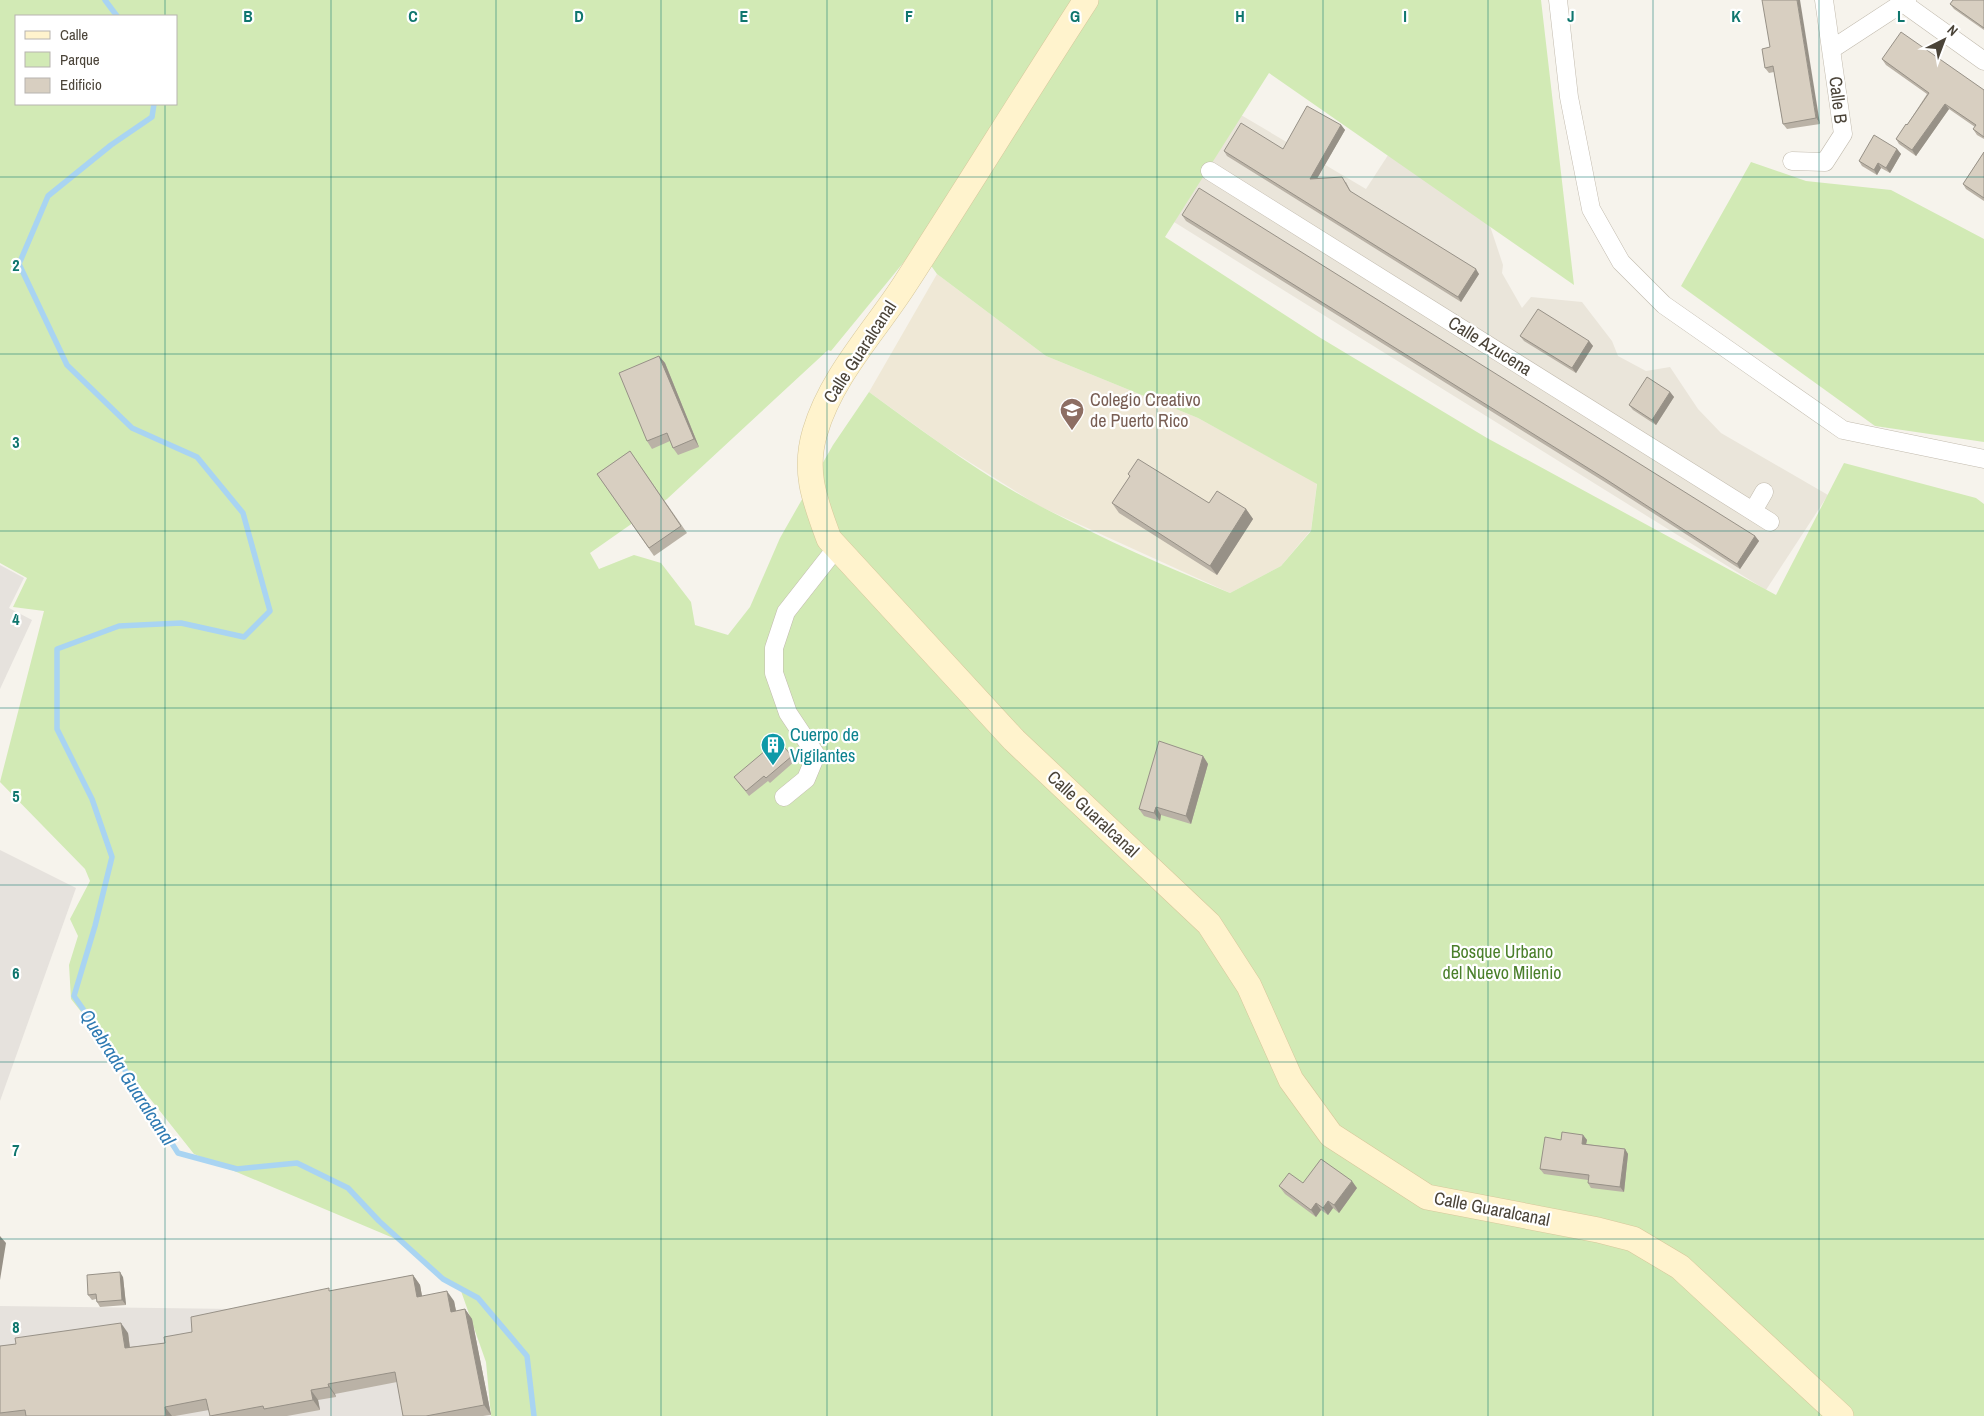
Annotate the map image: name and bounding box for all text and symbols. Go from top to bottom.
text: B [243,5,253,27]
text: C [408,5,418,27]
text: D [574,5,584,27]
text: E [740,5,749,27]
text: F [905,5,913,27]
text: G [1070,5,1080,27]
text: H [1235,5,1245,27]
text: I [1403,5,1407,27]
text: J [1567,5,1575,27]
text: K [1731,5,1741,27]
text: L [1897,5,1905,27]
legend [15,15,178,105]
north arrow [1919,15,1969,65]
text: N [1944,21,1962,40]
text: Calle [60,24,88,45]
text: Parque [60,49,100,70]
text: Edificio [60,74,102,95]
street label: Calle B [1823,75,1854,125]
text: 2 [12,254,20,276]
street label: Calle Guaralcanal [817,296,902,408]
street label: Calle Azucena [1444,310,1537,381]
place label: Colegio Creativo de Puerto Rico [1090,387,1201,433]
school or university icon: Colegio Creativo de Puerto Rico [1059,397,1085,431]
text: 3 [12,431,20,453]
text: 4 [12,608,20,630]
place label: Cuerpo de Vigilantes [790,722,859,768]
building icon: Cuerpo de Vigilantes [760,732,786,766]
street label: Calle Guaralcanal [1042,764,1145,863]
text: 5 [12,785,20,807]
park label: Bosque Urbano del Nuevo Milenio [1443,939,1561,985]
text: 6 [12,962,20,984]
water label: Quebrada Guaralcanal [74,1004,182,1151]
text: 7 [12,1139,20,1161]
street label: Calle Guaralcanal [1432,1185,1552,1232]
text: 8 [12,1316,20,1338]

